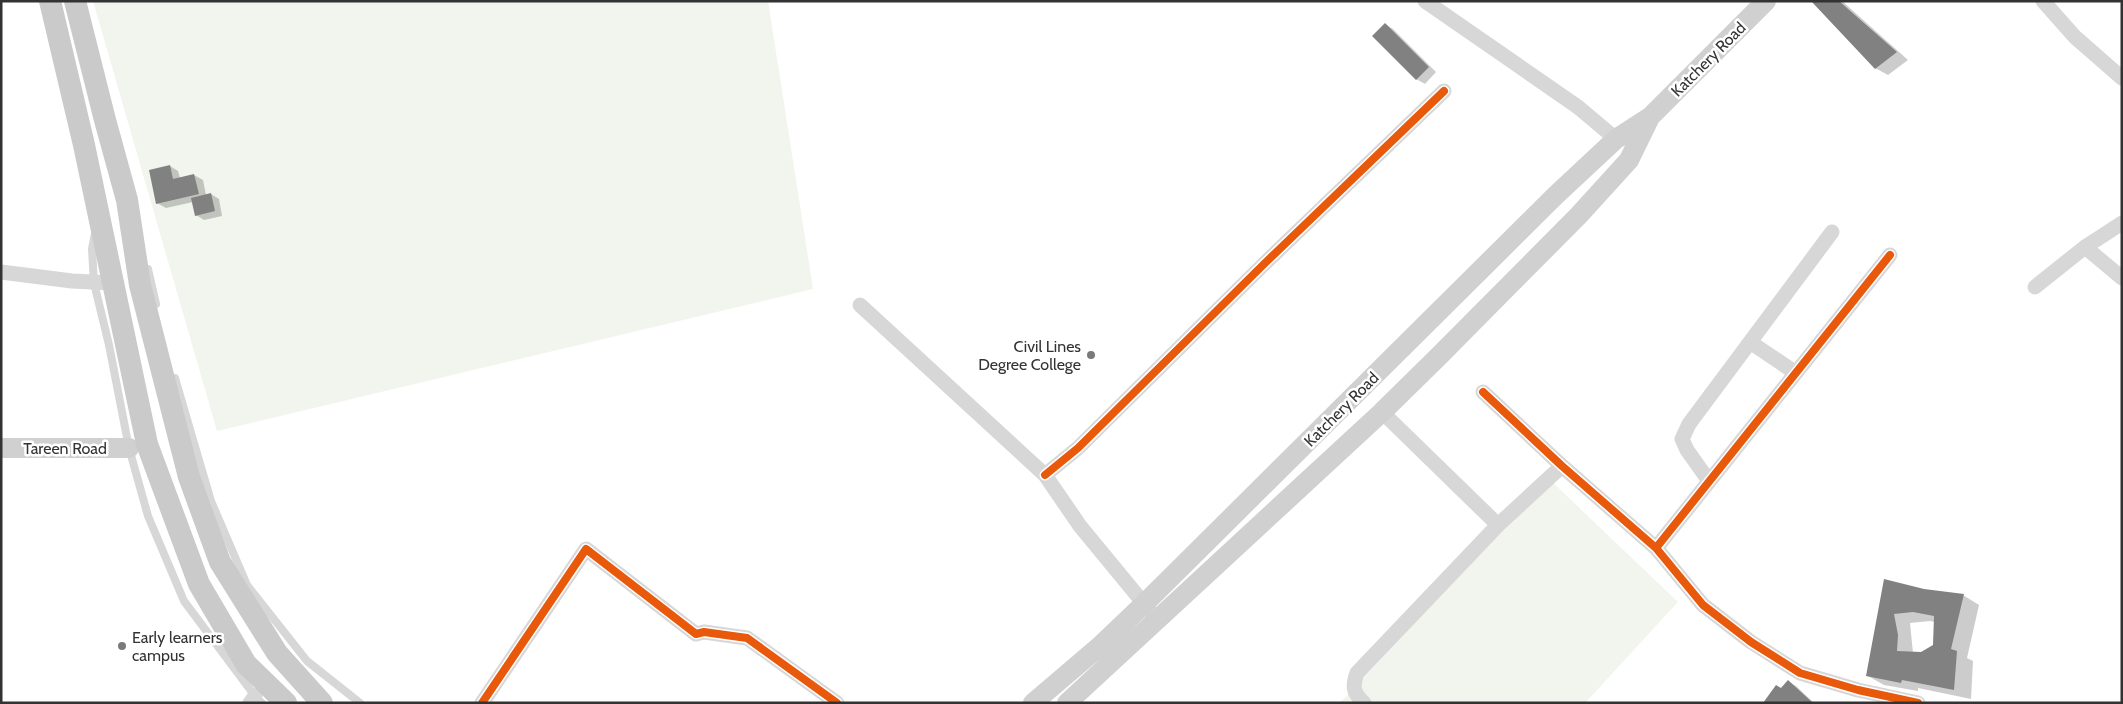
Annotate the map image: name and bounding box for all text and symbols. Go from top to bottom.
street label: Katchery Road [1667,18,1750,101]
place label: Civil Lines Degree College [978,337,1081,374]
marker: Civil Lines Degree College [1085,349,1097,361]
street label: Katchery Road [1300,368,1383,451]
street label: Tareen Road [23,439,107,458]
place label: Early learners campus [132,628,223,665]
marker: Early learners campus [116,640,128,652]

